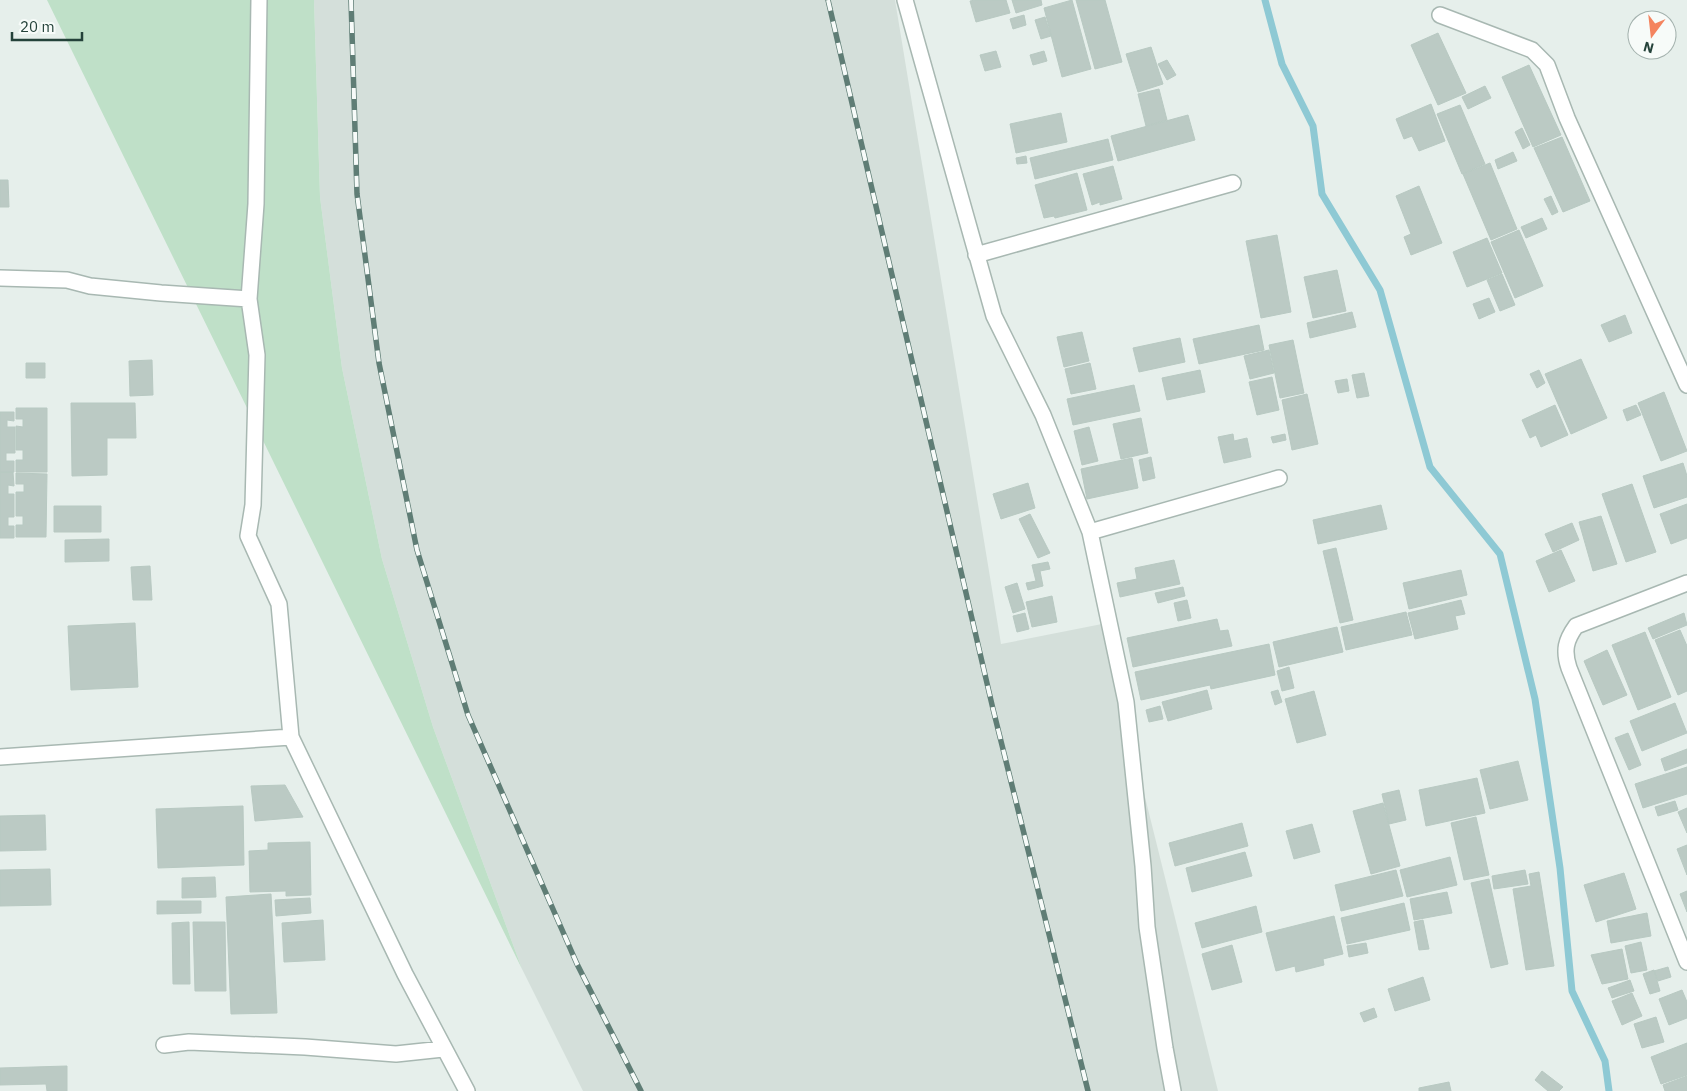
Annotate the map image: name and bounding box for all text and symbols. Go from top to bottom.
scale bar [12,10,82,42]
north arrow [1627,10,1677,60]
text: 20 m [20,17,55,36]
text: N [1641,38,1656,58]

